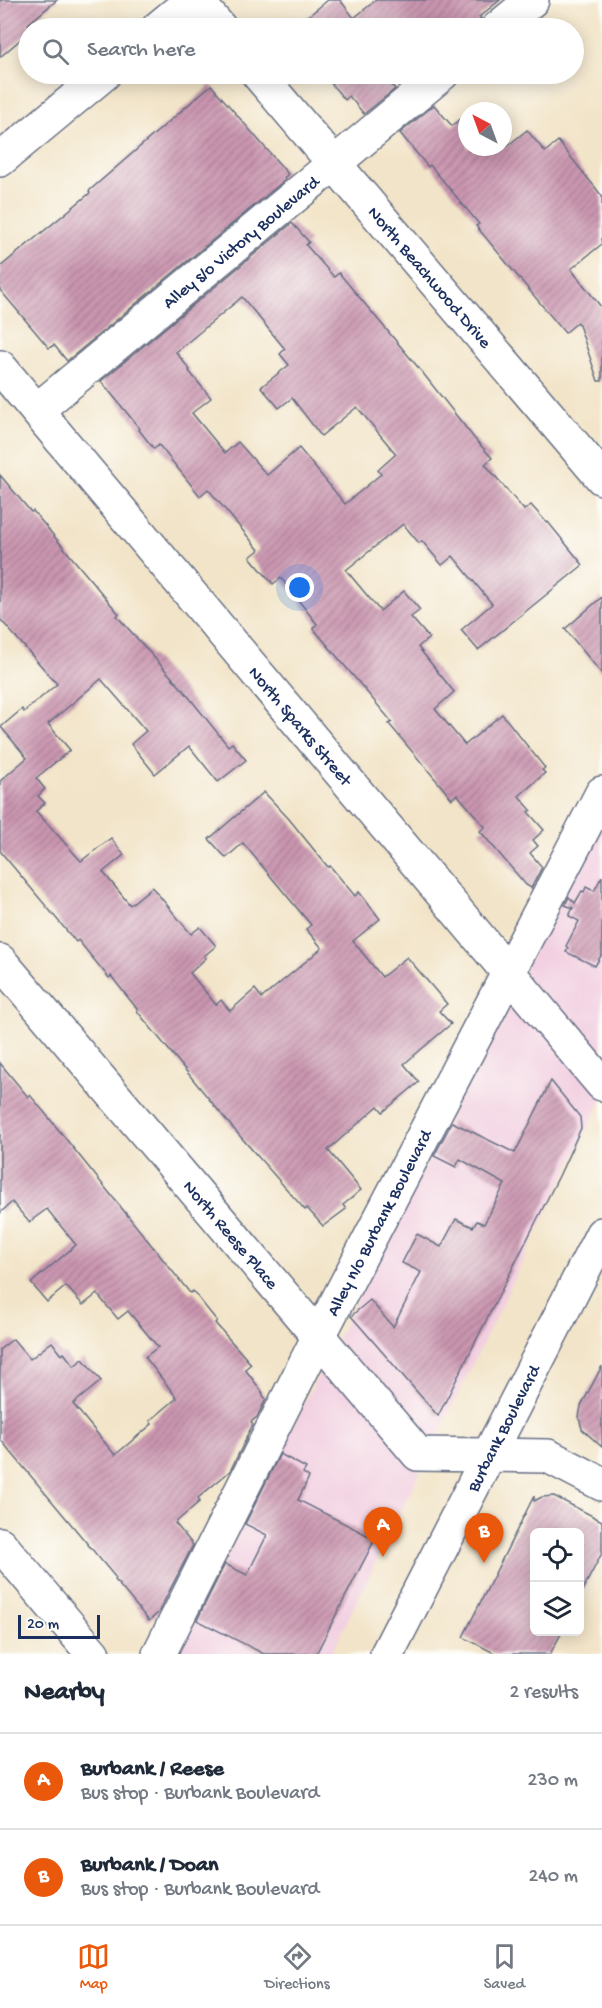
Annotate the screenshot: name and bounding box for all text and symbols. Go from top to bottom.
search box [18,18,584,84]
icon: search [39,35,72,68]
text: Search here [87,38,195,64]
north arrow [458,102,512,156]
street label: Alley s/o Victory Boulevard [159,171,325,314]
street label: North Beachwood Drive [362,203,495,354]
your location [285,573,314,602]
street label: North Sparks Street [243,663,356,792]
street label: Alley n/o Burbank Boulevard [323,1126,438,1320]
street label: North Reese Place [178,1177,282,1295]
street label: Burbank Boulevard [463,1361,547,1497]
pin: A [364,1508,403,1557]
pin: B [464,1514,504,1563]
map controls [530,1528,584,1636]
button: locate [530,1528,584,1582]
button: layers [530,1582,584,1636]
scale bar [18,1612,100,1640]
text: 20 m [27,1616,59,1635]
text: Nearby [24,1678,105,1709]
text: 2 results [509,1682,578,1705]
text: Burbank / Reese [81,1757,224,1783]
text: A [38,1770,49,1793]
text: 230 m [528,1770,578,1793]
text: Bus stop · Burbank Boulevard [81,1783,319,1806]
text: Burbank / Doan [81,1853,219,1879]
text: B [38,1866,49,1889]
text: 240 m [528,1866,578,1889]
text: Bus stop · Burbank Boulevard [81,1879,319,1902]
tab: Map [77,1940,110,1995]
tab: Directions [264,1940,330,1995]
tab: Saved [484,1940,525,1995]

